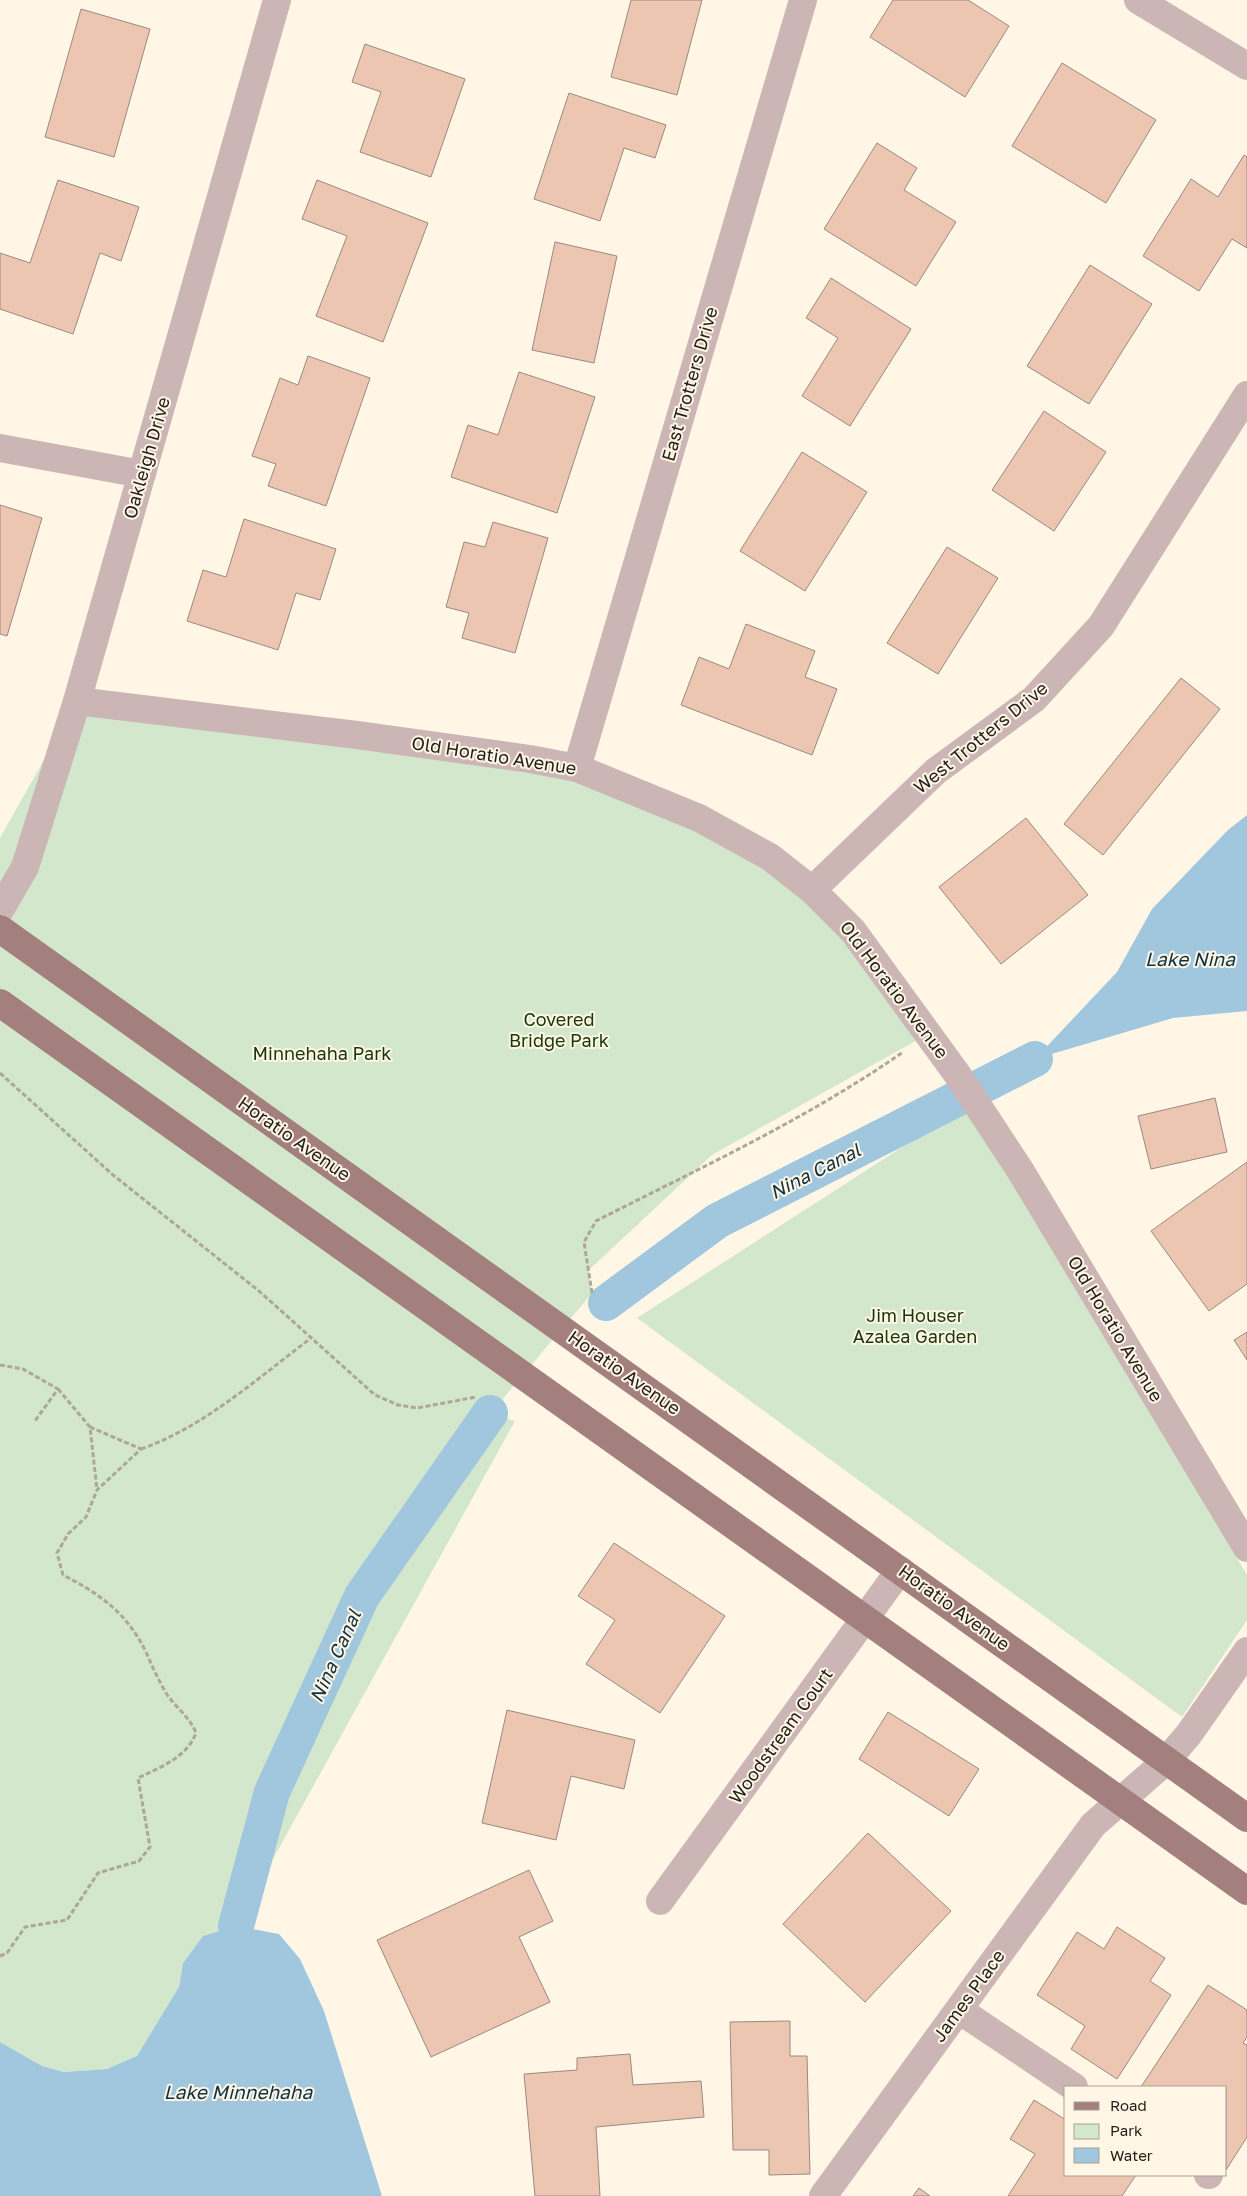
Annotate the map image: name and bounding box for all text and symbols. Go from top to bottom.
street label: East Trotters Drive [656,304,722,464]
street label: Oakleigh Drive [118,394,174,521]
street label: West Trotters Drive [909,677,1052,798]
street label: Old Horatio Avenue [410,731,578,779]
street label: Old Horatio Avenue [836,916,954,1063]
water label: Lake Nina [1145,947,1236,970]
park label: Covered Bridge Park [509,1008,609,1051]
park label: Minnehaha Park [253,1042,391,1064]
street label: Horatio Avenue [234,1091,355,1185]
water label: Nina Canal [766,1137,865,1203]
street label: Old Horatio Avenue [1064,1251,1168,1406]
park label: Jim Houser Azalea Garden [853,1304,977,1347]
street label: Horatio Avenue [564,1325,685,1419]
street label: Horatio Avenue [895,1559,1015,1655]
water label: Nina Canal [304,1605,366,1706]
street label: Woodstream Court [724,1663,837,1808]
street label: James Place [927,1945,1009,2046]
water label: Lake Minnehaha [164,2080,314,2103]
legend [1064,2086,1227,2176]
text: Road [1110,2096,1147,2114]
text: Park [1110,2121,1143,2139]
text: Water [1110,2146,1153,2164]

